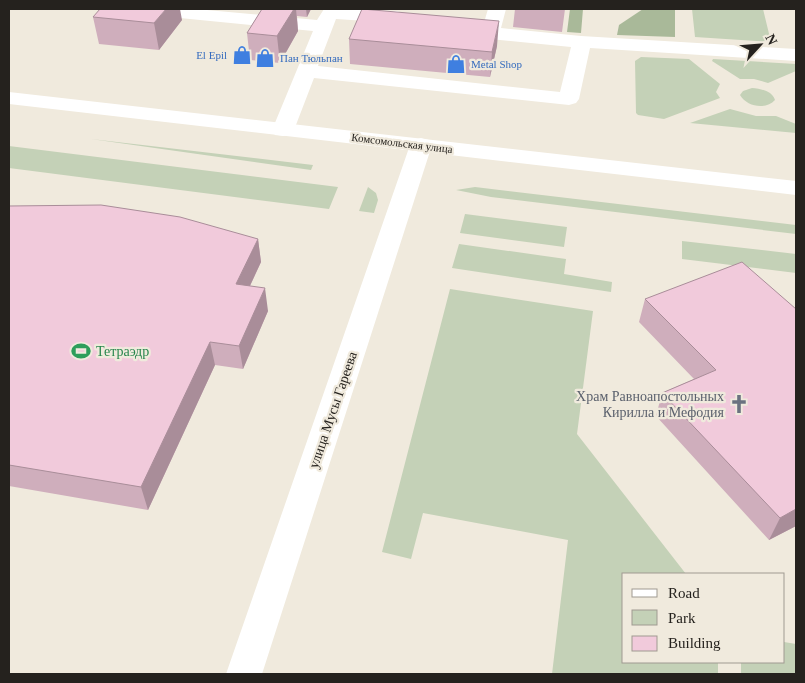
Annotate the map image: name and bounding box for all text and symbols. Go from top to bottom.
north arrow [735,20,785,70]
text: N [762,32,780,47]
shop icon: El Epil [231,44,253,66]
shop icon: Пан Тюльпан [254,47,276,69]
place label: El Epil [196,49,227,61]
place label: Пан Тюльпан [280,52,343,64]
shop icon: Metal Shop [445,53,467,75]
place label: Metal Shop [471,58,523,70]
street label: Комсомольская улица [351,131,453,155]
sports icon: Тетраэдр [70,340,92,362]
place label: Тетраэдр [96,344,149,359]
street label: улица Мусы Гареева [306,349,360,470]
place label: Храм Равноапостольных Кирилла и Мефодия [576,389,725,420]
church icon: Храм Равноапостольных Кирилла и Мефодия [728,393,750,415]
legend [622,573,785,663]
text: Road [668,585,700,601]
text: Park [668,610,696,626]
text: Building [668,635,721,651]

